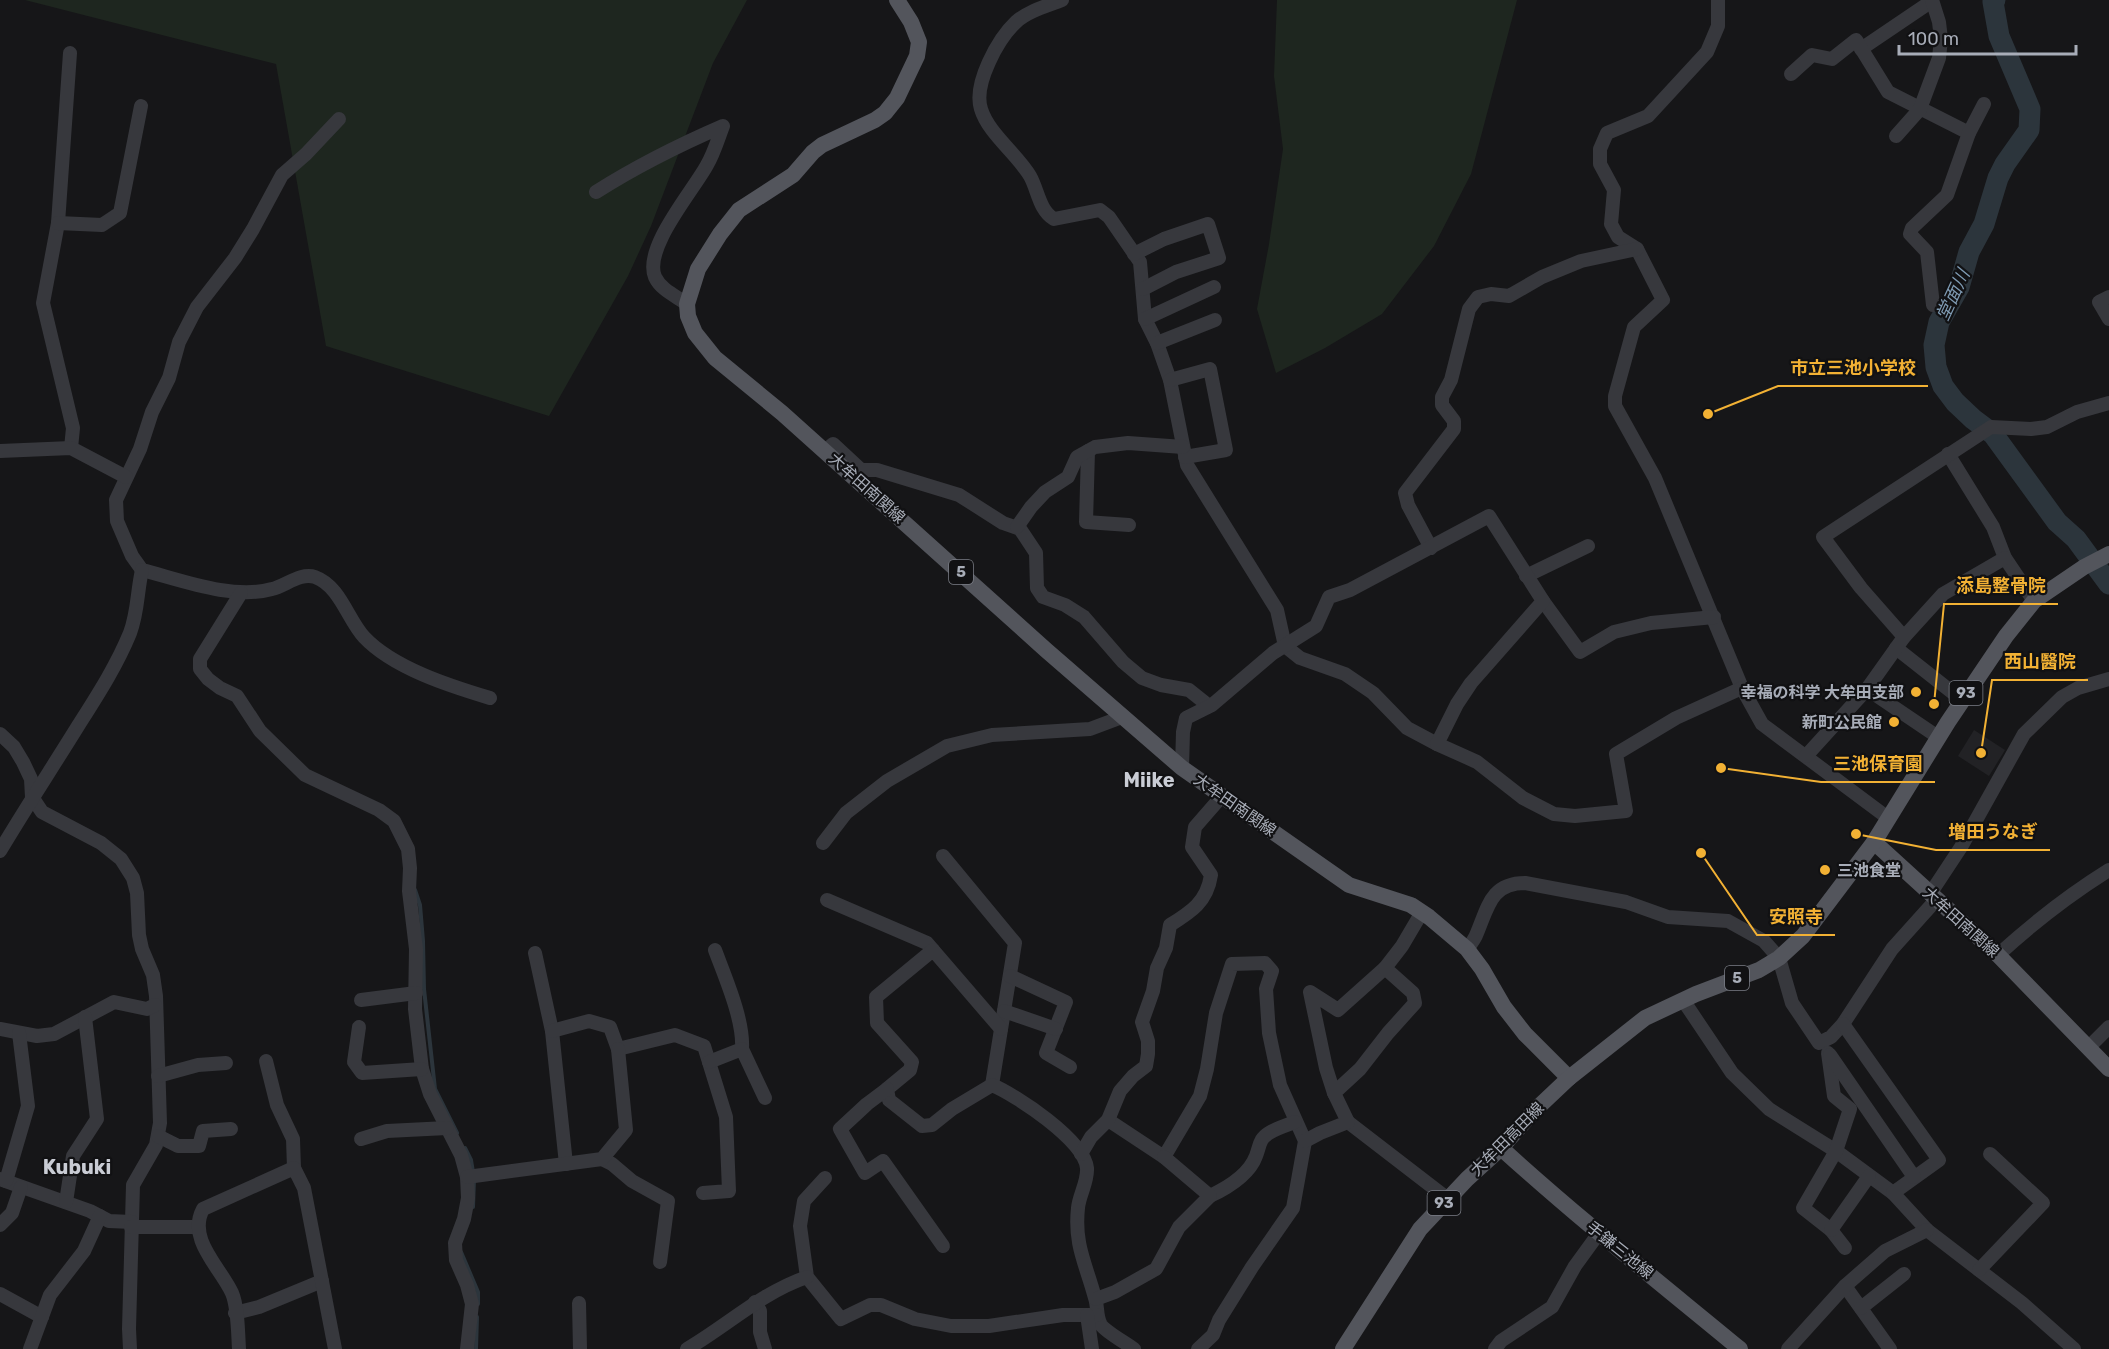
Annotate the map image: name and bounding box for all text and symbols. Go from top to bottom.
scale bar [1899,18,2076,56]
text: 100 m [1908,28,1959,50]
water label: 堂面川 [1932,264,1975,324]
callout: 市立三池小学校 [1778,350,1928,386]
text: 市立三池小学校 [1790,357,1916,379]
street label: 大牟田南関線 [825,449,909,527]
road number: 5 [949,560,973,584]
callout: 添島整骨院 [1944,568,2058,604]
text: 添島整骨院 [1956,575,2046,597]
callout: 西山醫院 [1992,644,2088,680]
text: 西山醫院 [2004,651,2076,673]
road number: 93 [1950,681,1982,705]
place label: 幸福の科学 大牟田支部 [1741,683,1904,702]
marker: 幸福の科学 大牟田支部 [1909,685,1923,699]
place label: 新町公民館 [1802,713,1882,732]
marker: 新町公民館 [1887,715,1901,729]
callout: 三池保育園 [1821,746,1935,782]
text: 三池保育園 [1833,753,1923,775]
district label: Miike [1123,768,1175,792]
street label: 大牟田南関線 [1190,770,1280,840]
callout: 増田うなぎ [1936,814,2050,850]
text: 増田うなぎ [1948,821,2038,843]
place label: 三池食堂 [1837,861,1901,880]
marker: 三池食堂 [1818,863,1832,877]
street label: 大牟田南関線 [1919,883,2003,961]
callout: 安照寺 [1757,899,1835,935]
text: 安照寺 [1769,906,1823,928]
road number: 5 [1725,966,1749,990]
street label: 大牟田高田線 [1466,1098,1548,1180]
district label: Kubuki [43,1155,111,1179]
road number: 93 [1428,1191,1460,1215]
street label: 手鎌三池線 [1583,1217,1657,1283]

